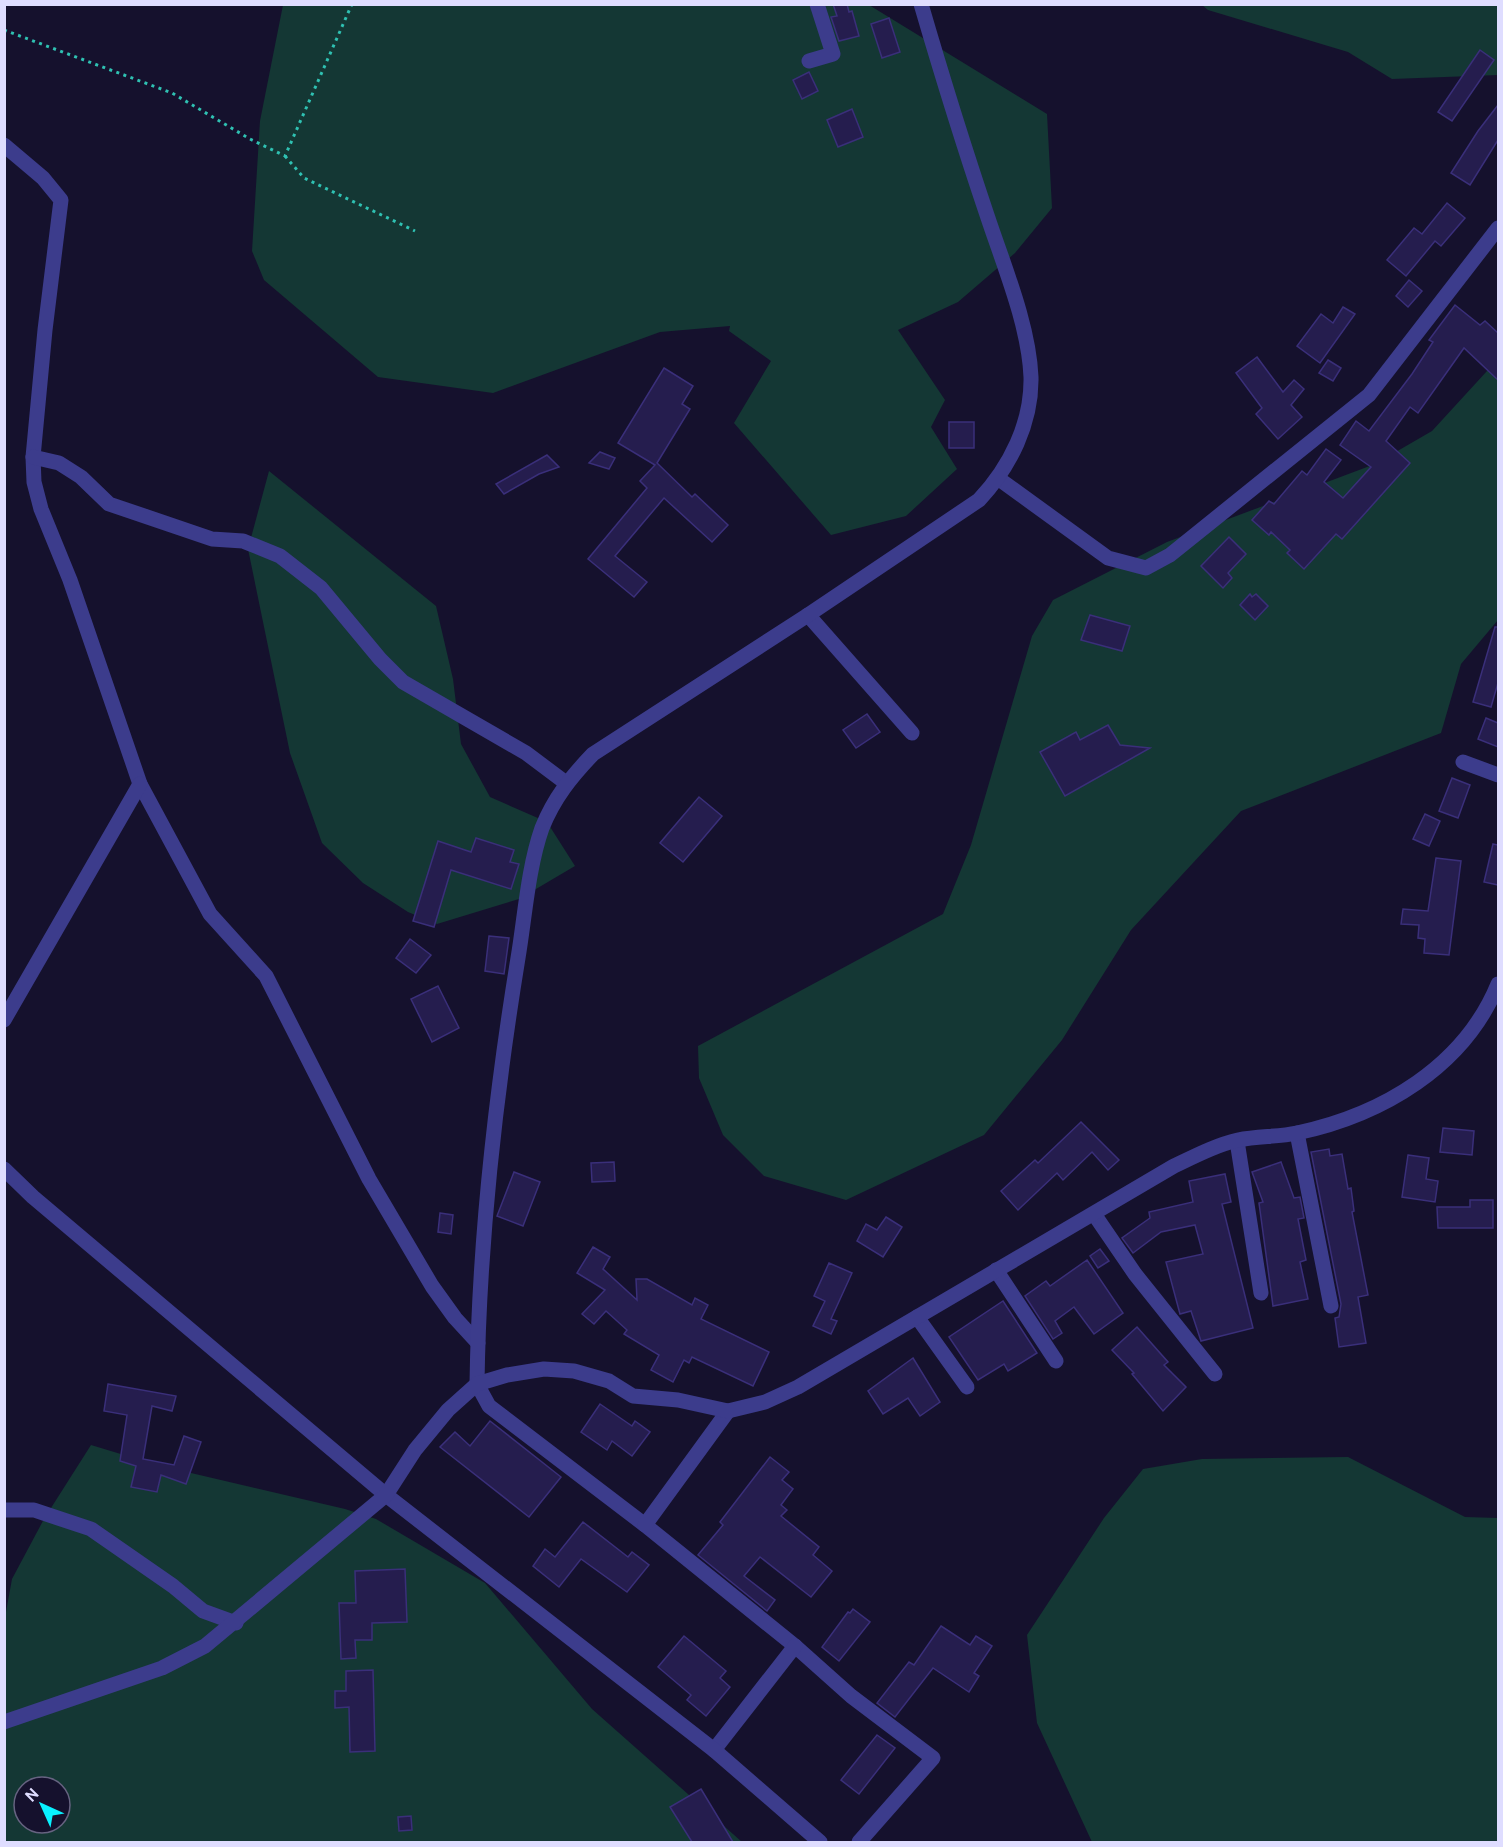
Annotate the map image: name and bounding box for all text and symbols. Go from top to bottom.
north arrow [12,1775,72,1835]
text: N [21,1784,42,1805]

